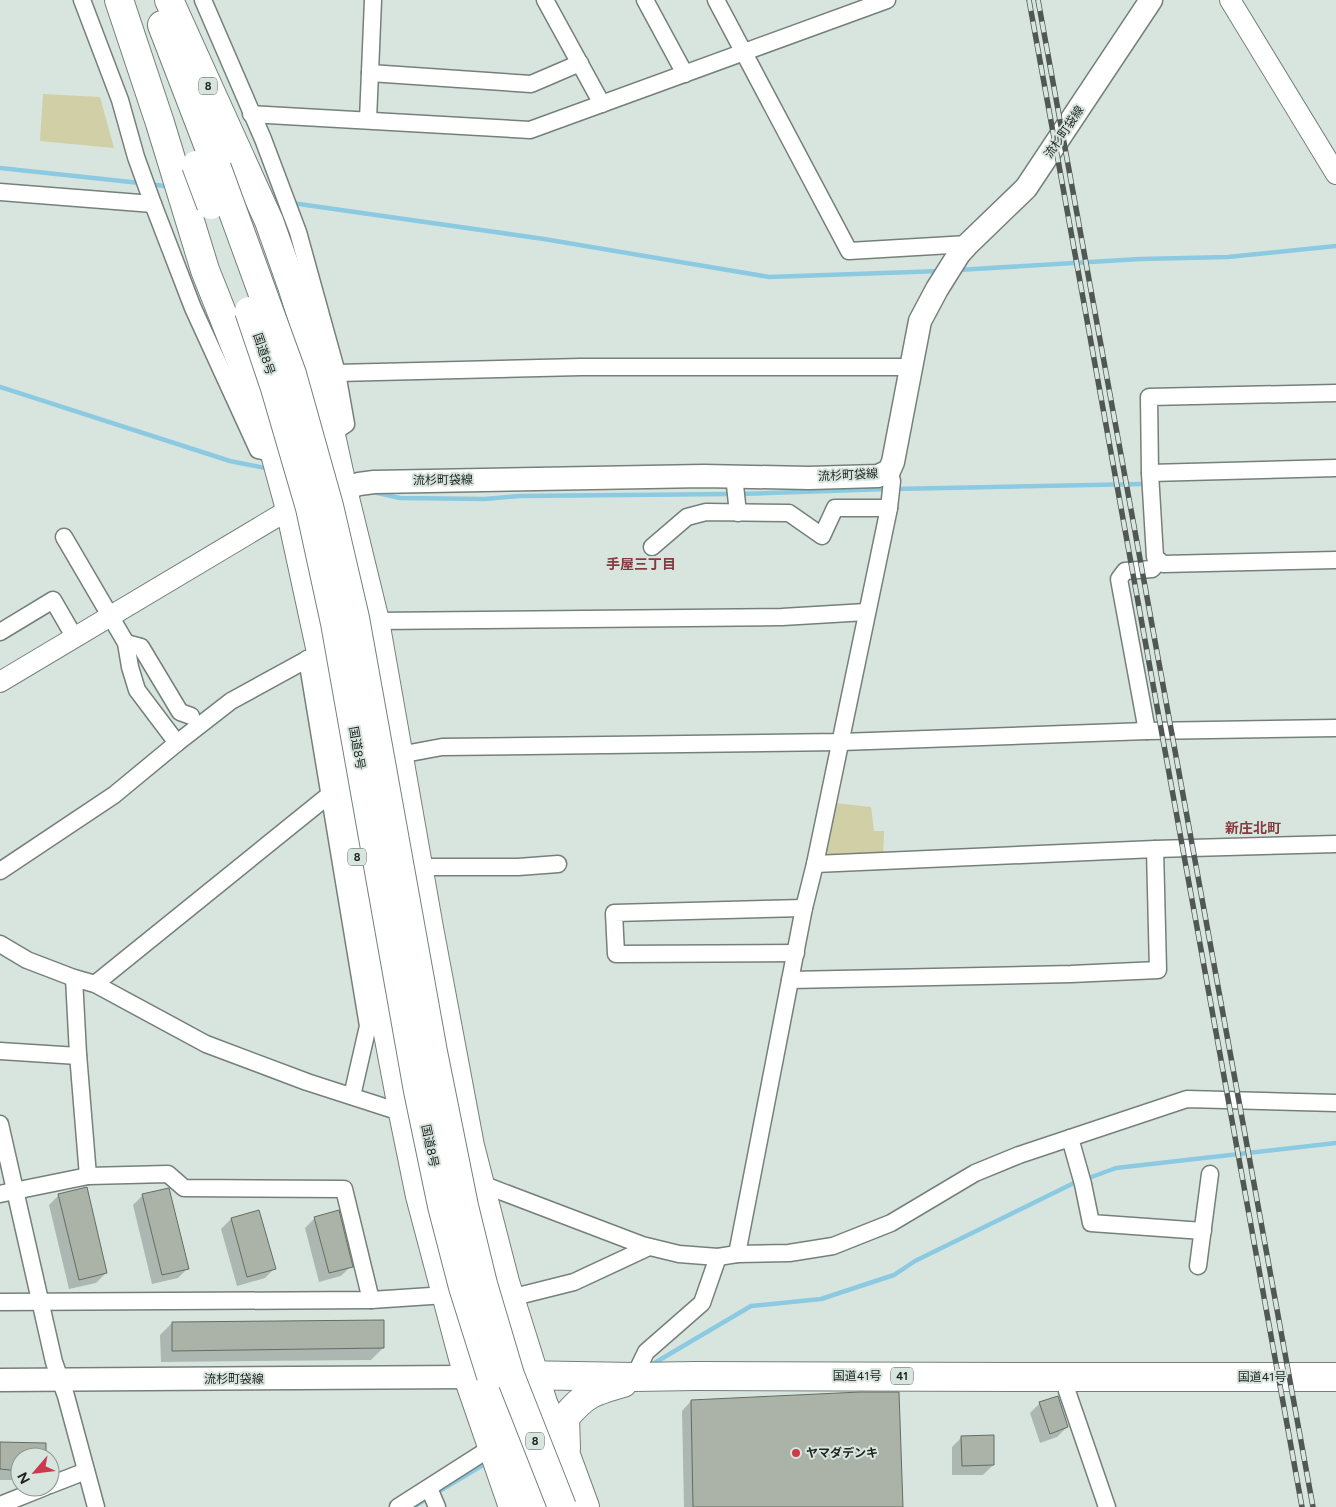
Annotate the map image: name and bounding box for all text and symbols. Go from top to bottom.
road number: 8 [199,78,217,94]
street label: 流杉町袋線 [1041,103,1087,161]
street label: 国道8号 [250,331,278,377]
street label: 流杉町袋線 [818,466,878,484]
street label: 流杉町袋線 [413,472,473,488]
district label: 手屋三丁目 [606,556,676,573]
street label: 国道8号 [346,725,368,771]
district label: 新庄北町 [1225,820,1281,837]
road number: 8 [348,849,366,866]
street label: 国道8号 [419,1123,441,1169]
road number: 41 [891,1368,913,1384]
street label: 国道41号 [833,1369,881,1383]
street label: 国道41号 [1238,1370,1286,1384]
street label: 流杉町袋線 [204,1372,264,1386]
road number: 8 [526,1432,544,1450]
place label: ヤマダデンキ [806,1446,878,1460]
north arrow [10,1447,60,1497]
marker: ヤマダデンキ [790,1447,802,1459]
text: N [14,1469,34,1487]

